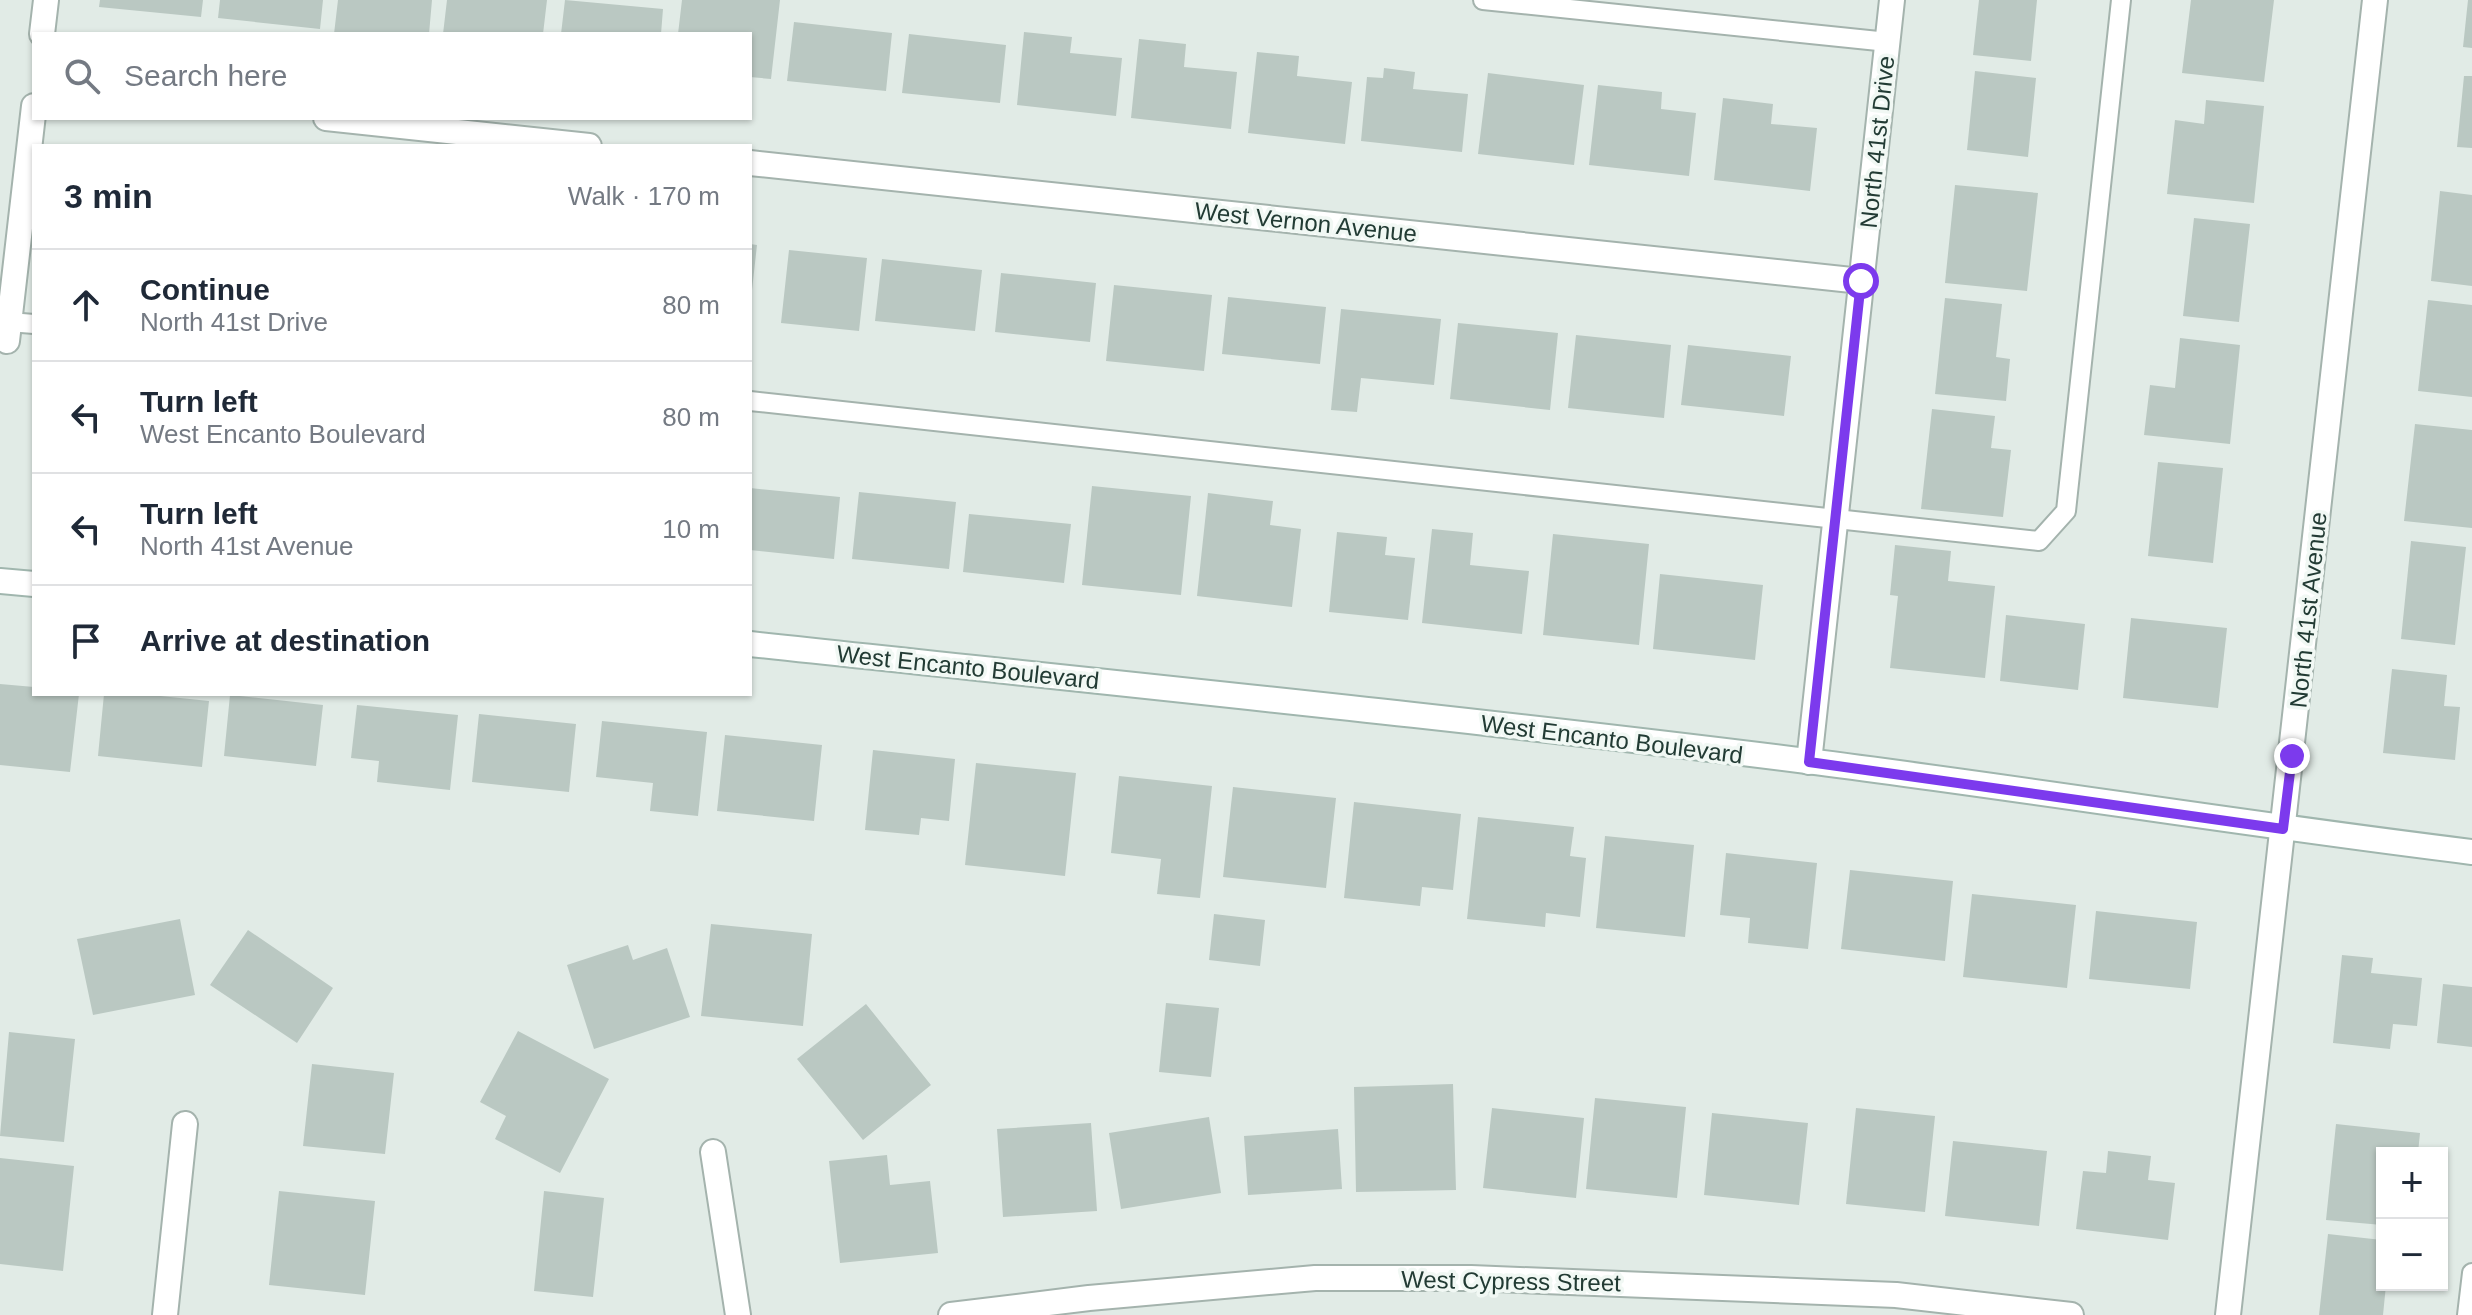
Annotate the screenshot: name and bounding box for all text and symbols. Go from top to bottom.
search box [32,32,752,120]
icon: search [60,54,104,98]
street label: North 41st Drive [1855,54,1899,230]
text: Search here [124,59,287,92]
text: 3 min [64,177,153,215]
text: Walk · 170 m [568,181,720,211]
street label: West Vernon Avenue [1194,197,1418,247]
route start [1843,263,1879,299]
text: Continue [140,273,270,306]
icon: ahead [64,283,108,327]
text: 80 m [662,290,720,320]
text: North 41st Drive [140,307,328,337]
text: Turn left [140,385,258,418]
icon: left [64,395,108,439]
text: 80 m [662,402,720,432]
text: West Encanto Boulevard [140,419,426,449]
text: Turn left [140,497,258,530]
icon: left [64,507,108,551]
street label: North 41st Avenue [2284,511,2332,709]
text: 10 m [662,514,720,544]
text: North 41st Avenue [140,531,353,561]
icon: arrive [64,619,108,663]
text: Arrive at destination [140,624,430,657]
street label: West Encanto Boulevard [835,640,1101,694]
street label: West Encanto Boulevard [1479,710,1745,768]
route end [2274,738,2310,774]
map controls [2376,1147,2448,1291]
button: + [2376,1147,2448,1219]
button: − [2376,1219,2448,1291]
street label: West Cypress Street [1401,1266,1621,1296]

